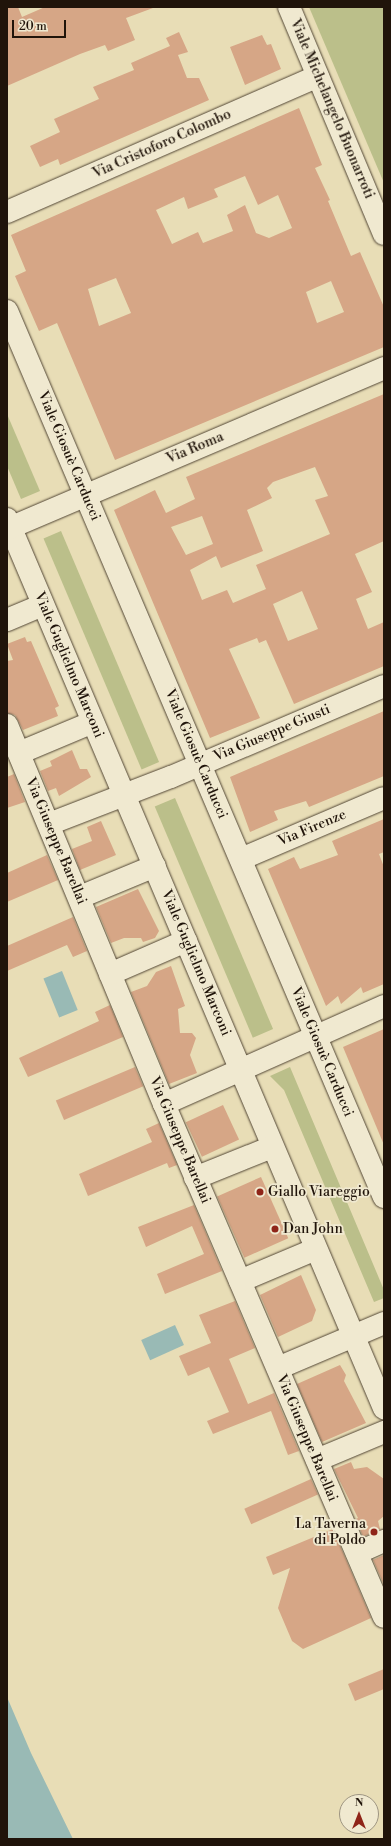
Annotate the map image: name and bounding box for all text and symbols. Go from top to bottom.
scale bar [14,12,68,38]
street label: Viale Michelangelo Buonarroti [286,17,378,201]
text: 20 m [19,19,47,34]
street label: Via Cristoforo Colombo [90,106,234,182]
street label: Viale Giosuè Carducci [34,389,104,523]
street label: Via Roma [164,428,226,468]
street label: Viale Guglielmo Marconi [31,590,107,740]
street label: Viale Giosuè Carducci [161,687,231,821]
street label: Via Giuseppe Giusti [211,701,333,765]
street label: Via Giuseppe Barellai [22,775,90,907]
street label: Via Firenze [275,806,349,850]
street label: Viale Guglielmo Marconi [158,888,234,1038]
street label: Viale Giosuè Carducci [287,985,357,1119]
street label: Via Giuseppe Barellai [146,1074,214,1206]
place label: Giallo Viareggio [268,1184,370,1200]
marker: Giallo Viareggio [255,1187,265,1197]
place label: Dan John [283,1221,343,1237]
marker: Dan John [270,1224,280,1234]
street label: Via Giuseppe Barellai [273,1372,341,1504]
place label: La Taverna di Poldo [295,1516,366,1548]
marker: La Taverna di Poldo [369,1527,379,1537]
north arrow [339,1794,379,1834]
text: N [355,1796,363,1810]

